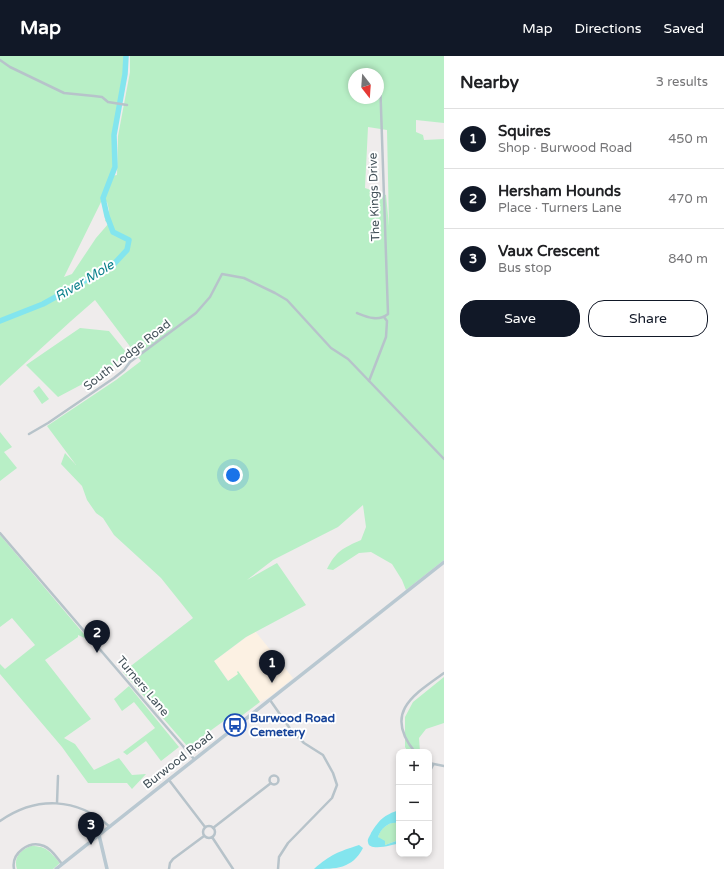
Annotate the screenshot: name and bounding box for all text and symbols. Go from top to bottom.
text: Map [20,17,61,39]
text: Map [522,20,553,37]
text: Directions [575,20,642,37]
text: Saved [664,20,704,37]
north arrow [348,68,384,104]
text: Nearby [460,72,519,93]
text: 3 results [656,74,708,90]
text: Squires [498,122,551,140]
text: 1 [469,131,477,147]
text: 450 m [668,131,708,147]
text: Shop · Burwood Road [498,140,632,156]
street label: The Kings Drive [365,152,383,242]
text: Hersham Hounds [498,182,621,200]
text: 2 [469,191,477,207]
text: 470 m [668,191,708,207]
text: Place · Turners Lane [498,200,622,216]
text: Vaux Crescent [498,242,600,260]
text: 3 [469,251,477,267]
text: 840 m [668,251,708,267]
water label: River Mole [52,257,117,305]
text: Bus stop [498,260,552,276]
button: Save [460,300,580,337]
button: Share [588,300,708,337]
street label: South Lodge Road [81,317,173,393]
your location [223,465,243,485]
pin: 2 [84,620,110,653]
pin: 1 [259,650,285,683]
street label: Turners Lane [114,653,172,719]
place label: Burwood Road Cemetery [250,711,335,740]
bus stop icon: Burwood Road Cemetery [222,712,248,738]
street label: Burwood Road [140,728,216,792]
map controls [396,749,432,857]
button: + [396,749,432,785]
button: − [396,785,432,821]
pin: 3 [78,812,104,845]
button: locate [396,821,432,857]

